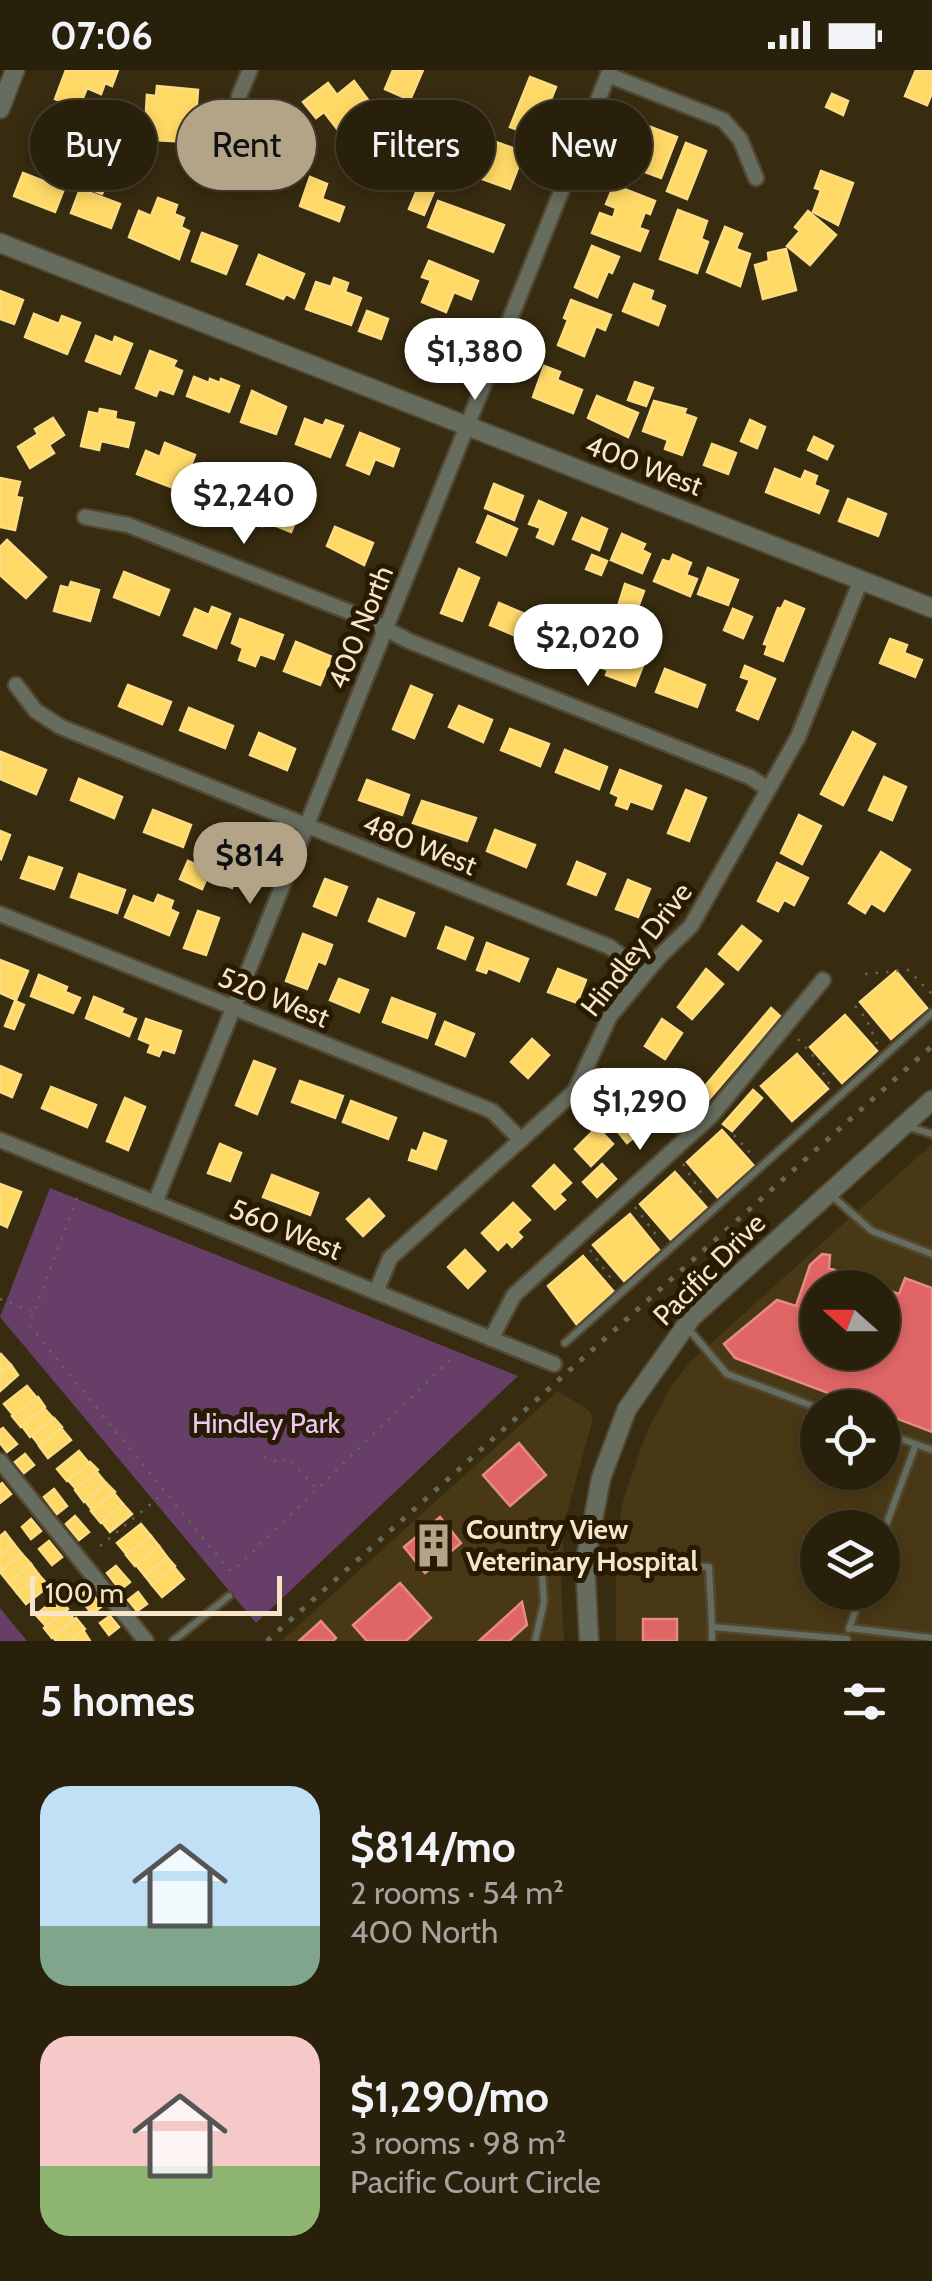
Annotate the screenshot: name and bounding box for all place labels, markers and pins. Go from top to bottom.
pin: $1,380 [394,318,556,403]
pin: $2,240 [163,462,325,547]
pin: $2,020 [507,604,669,689]
pin: $814 [191,822,309,907]
pin: $1,290 [559,1068,721,1153]
place label: Country View Veterinary Hospital [466,1512,698,1578]
building icon: Country View Veterinary Hospital [409,1521,457,1569]

